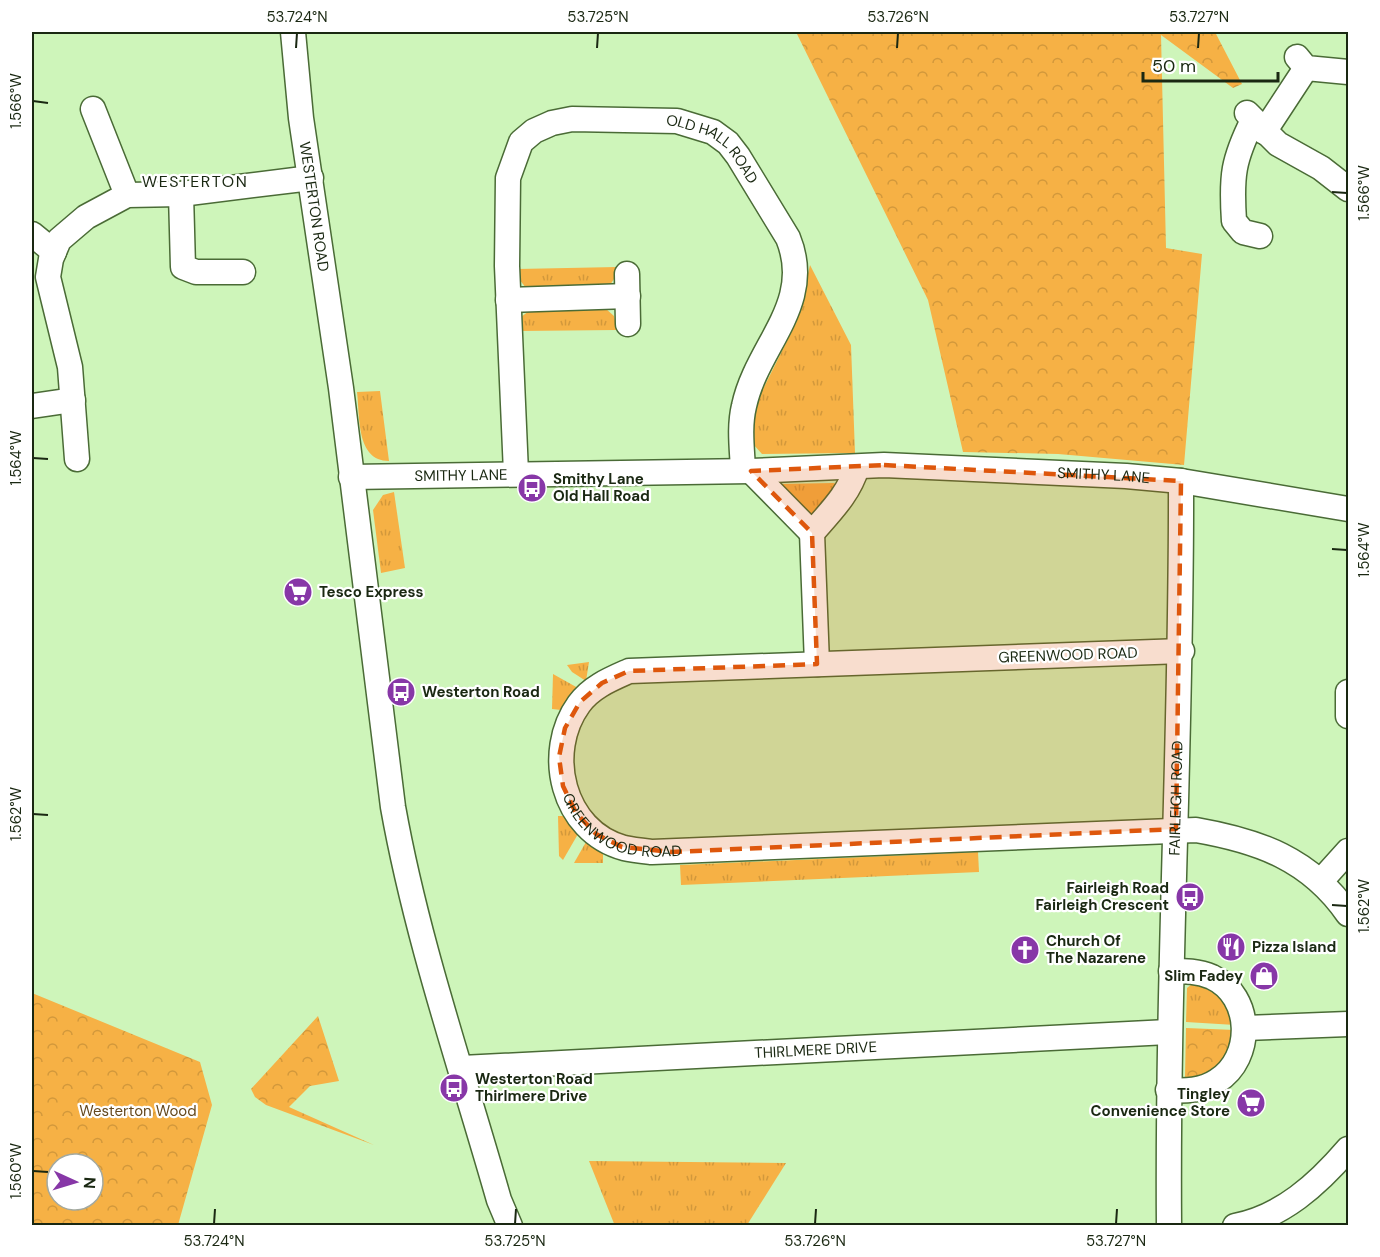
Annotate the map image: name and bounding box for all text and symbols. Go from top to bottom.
text: 53.724°N [266,7,328,27]
text: 53.725°N [567,7,629,27]
text: 53.726°N [867,7,929,27]
text: 53.727°N [1169,7,1229,27]
scale bar [1143,45,1278,83]
text: 50 m [1152,54,1196,78]
text: 1.566°W [6,73,26,129]
street label: OLD HALL ROAD [666,111,763,187]
street label: WESTERTON ROAD [295,140,334,273]
text: 1.566°W [1354,165,1374,221]
district label: WESTERTON [142,171,248,192]
text: 1.564°W [6,430,26,486]
street label: SMITHY LANE [1057,463,1151,488]
street label: SMITHY LANE [414,465,508,486]
place label: Smithy Lane Old Hall Road [553,469,650,506]
bus stop icon: Smithy Lane Old Hall Road [516,472,548,504]
text: 1.564°W [1354,522,1374,578]
supermarket icon: Tesco Express [282,576,314,608]
place label: Tesco Express [319,582,424,602]
street label: GREENWOOD ROAD [998,643,1138,667]
bus stop icon: Westerton Road [385,676,417,708]
place label: Westerton Road [422,682,540,702]
street label: FAIRLEIGH ROAD [1165,740,1188,856]
text: 1.562°W [6,786,26,841]
street label: GREENWOOD ROAD [558,790,682,862]
place label: Fairleigh Road Fairleigh Crescent [1035,878,1169,915]
text: 1.562°W [1354,878,1374,933]
bus stop icon: Fairleigh Road Fairleigh Crescent [1174,881,1206,913]
place label: Church Of The Nazarene [1046,931,1146,968]
restaurant icon: Pizza Island [1215,931,1247,963]
church icon: Church Of The Nazarene [1009,934,1041,966]
place label: Pizza Island [1252,937,1336,957]
shop icon: Slim Fadey [1248,960,1280,992]
place label: Slim Fadey [1164,966,1243,986]
street label: THIRLMERE DRIVE [754,1037,877,1063]
place label: Westerton Road Thirlmere Drive [475,1069,593,1106]
bus stop icon: Westerton Road Thirlmere Drive [438,1072,470,1104]
place label: Tingley Convenience Store [1091,1084,1230,1121]
supermarket icon: Tingley Convenience Store [1235,1087,1267,1119]
park label: Westerton Wood [79,1101,197,1121]
text: 1.560°W [6,1142,26,1199]
north arrow [45,1152,105,1212]
text: N [79,1176,100,1190]
text: 53.724°N [183,1231,245,1251]
text: 53.725°N [484,1231,546,1251]
text: 53.726°N [784,1231,846,1251]
text: 53.727°N [1086,1231,1146,1251]

